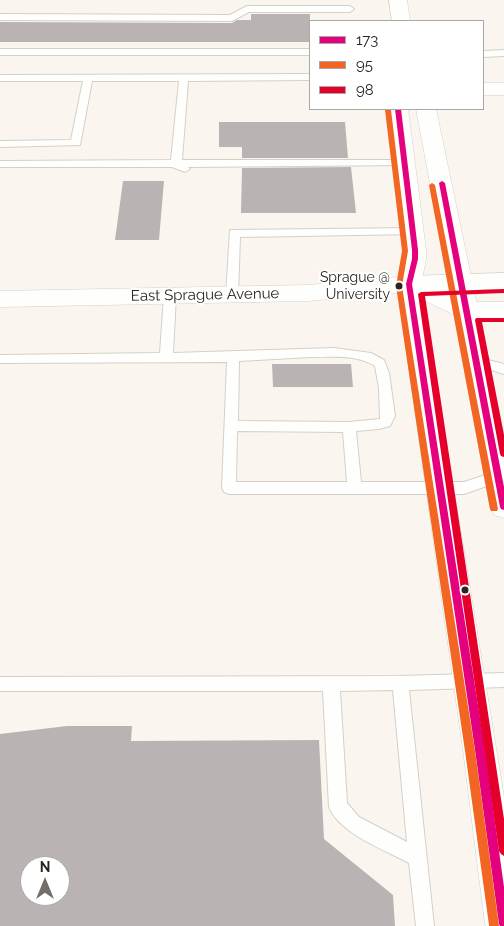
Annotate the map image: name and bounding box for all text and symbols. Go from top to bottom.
legend [309,20,484,110]
text: 173 [356,31,378,49]
text: 95 [356,56,373,74]
text: 98 [356,81,374,99]
place label: Sprague @ University [320,270,390,302]
marker: Sprague @ University [394,281,404,291]
street label: East Sprague Avenue [131,285,279,305]
unlabelled marker [460,585,470,595]
north arrow [20,856,70,906]
text: N [40,859,50,875]

